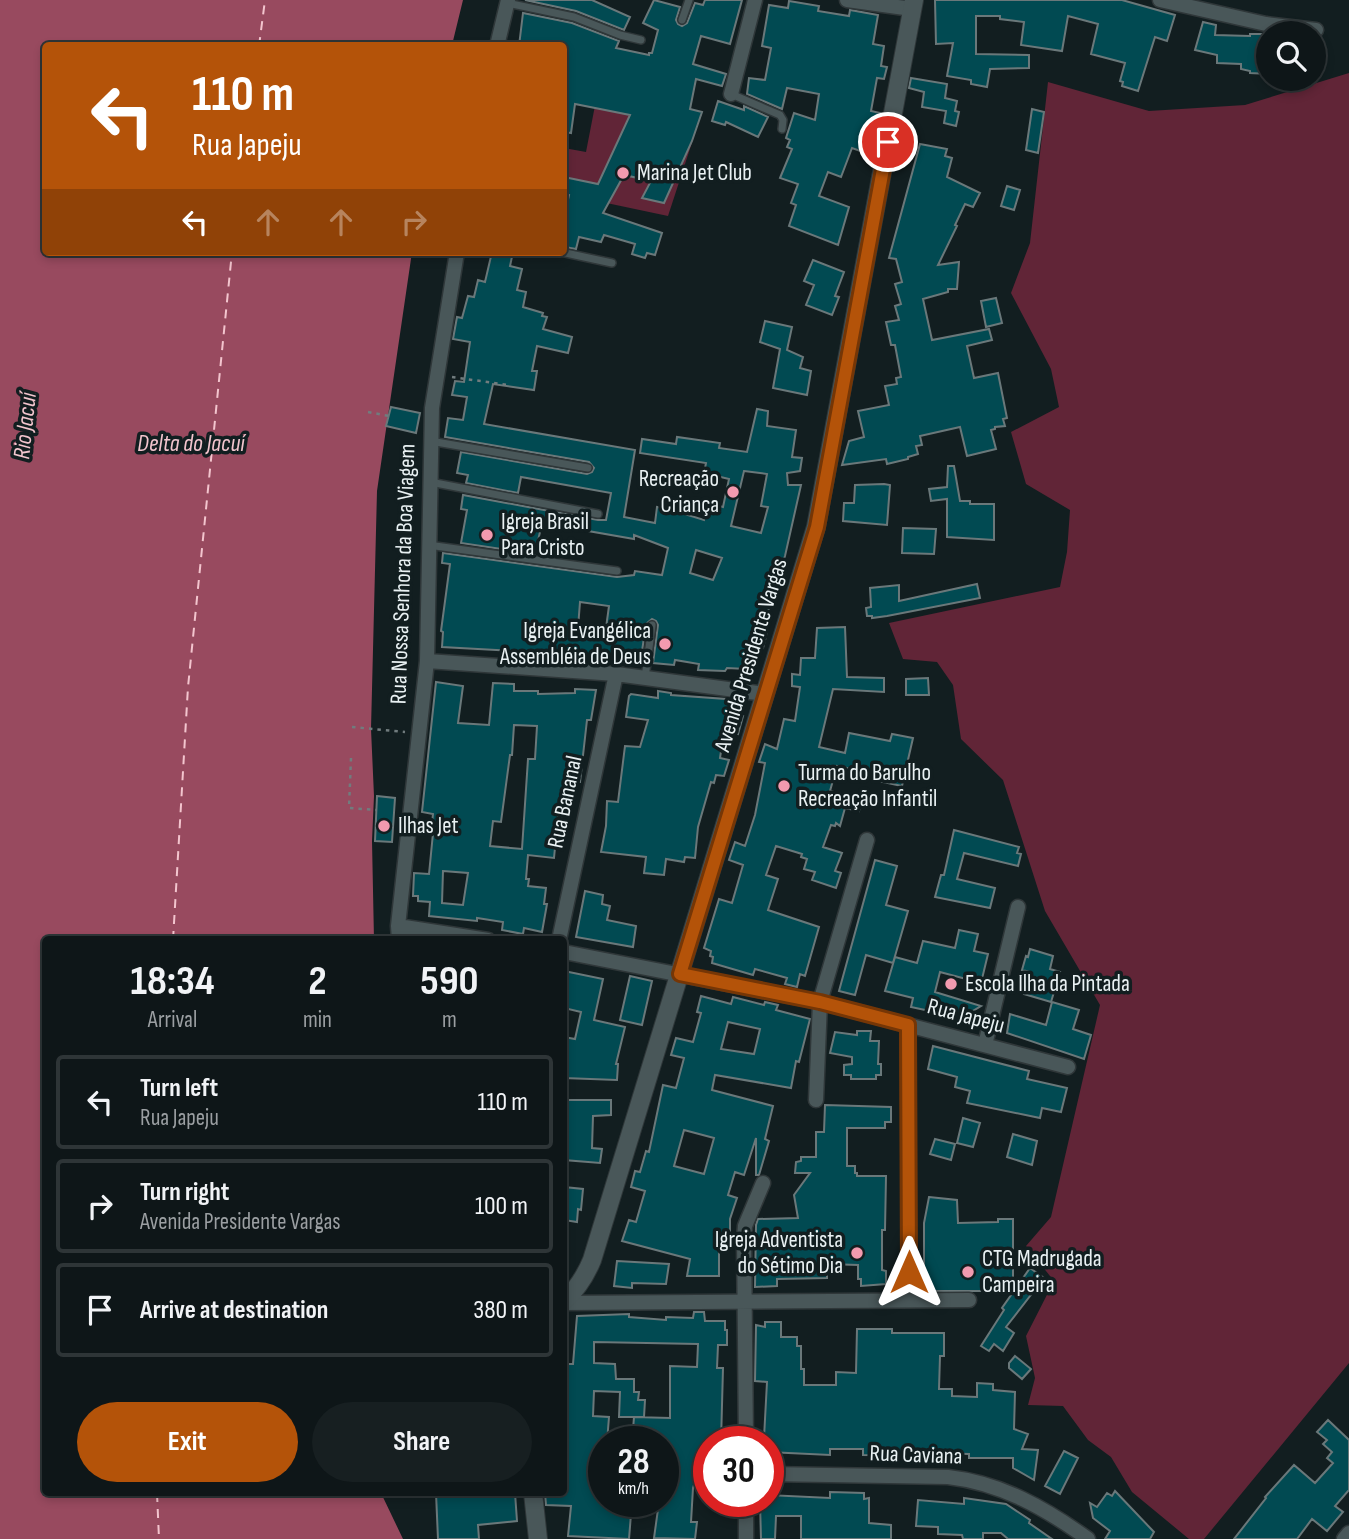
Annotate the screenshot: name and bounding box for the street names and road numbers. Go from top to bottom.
street label: Rua Nossa Senhora da Boa Viagem [384,443,422,705]
street label: Avenida Presidente Vargas [708,555,794,756]
street label: Rua Bananal [542,753,588,851]
street label: Rua Japeju [924,992,1008,1040]
street label: Rua Caviana [869,1439,963,1471]

